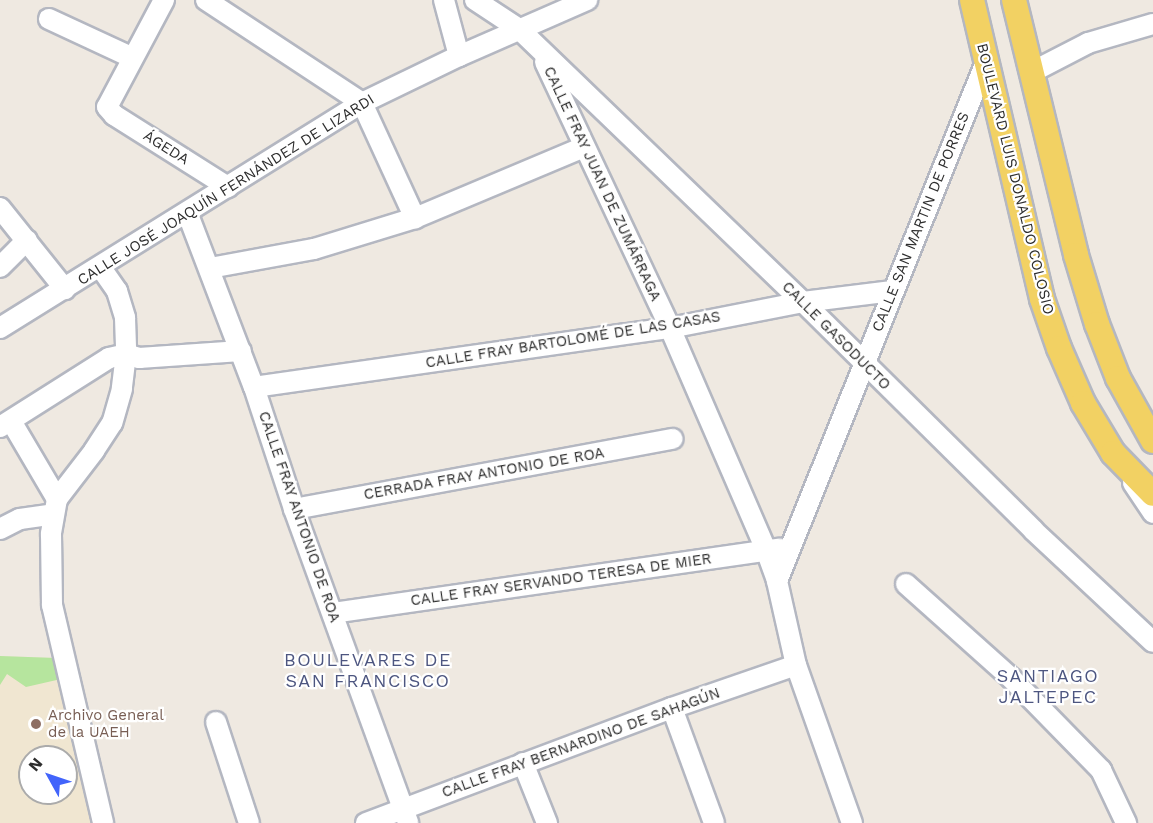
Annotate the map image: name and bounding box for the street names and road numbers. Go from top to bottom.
street label: BOULEVARD LUIS DONALDO COLOSIO [973,41,1057,317]
street label: CALLE FRAY JUAN DE ZUMÁRRAGA [539,63,665,305]
street label: CALLE JOSÉ JOAQUÍN FERNÁNDEZ DE LIZARDI [74,90,378,290]
street label: CALLE SAN MARTIN DE PORRES [869,110,973,334]
street label: ÁGEDA [140,127,192,169]
street label: CALLE GASODUCTO [778,278,894,394]
street label: CALLE FRAY BARTOLOMÉ DE LAS CASAS [424,308,722,372]
street label: CALLE FRAY ANTONIO DE ROA [254,408,344,626]
street label: CERRADA FRAY ANTONIO DE ROA [361,444,607,504]
street label: CALLE FRAY SERVANDO TERESA DE MIER [409,550,713,610]
street label: CALLE FRAY BERNARDINO DE SAHAGÚN [439,684,723,802]

